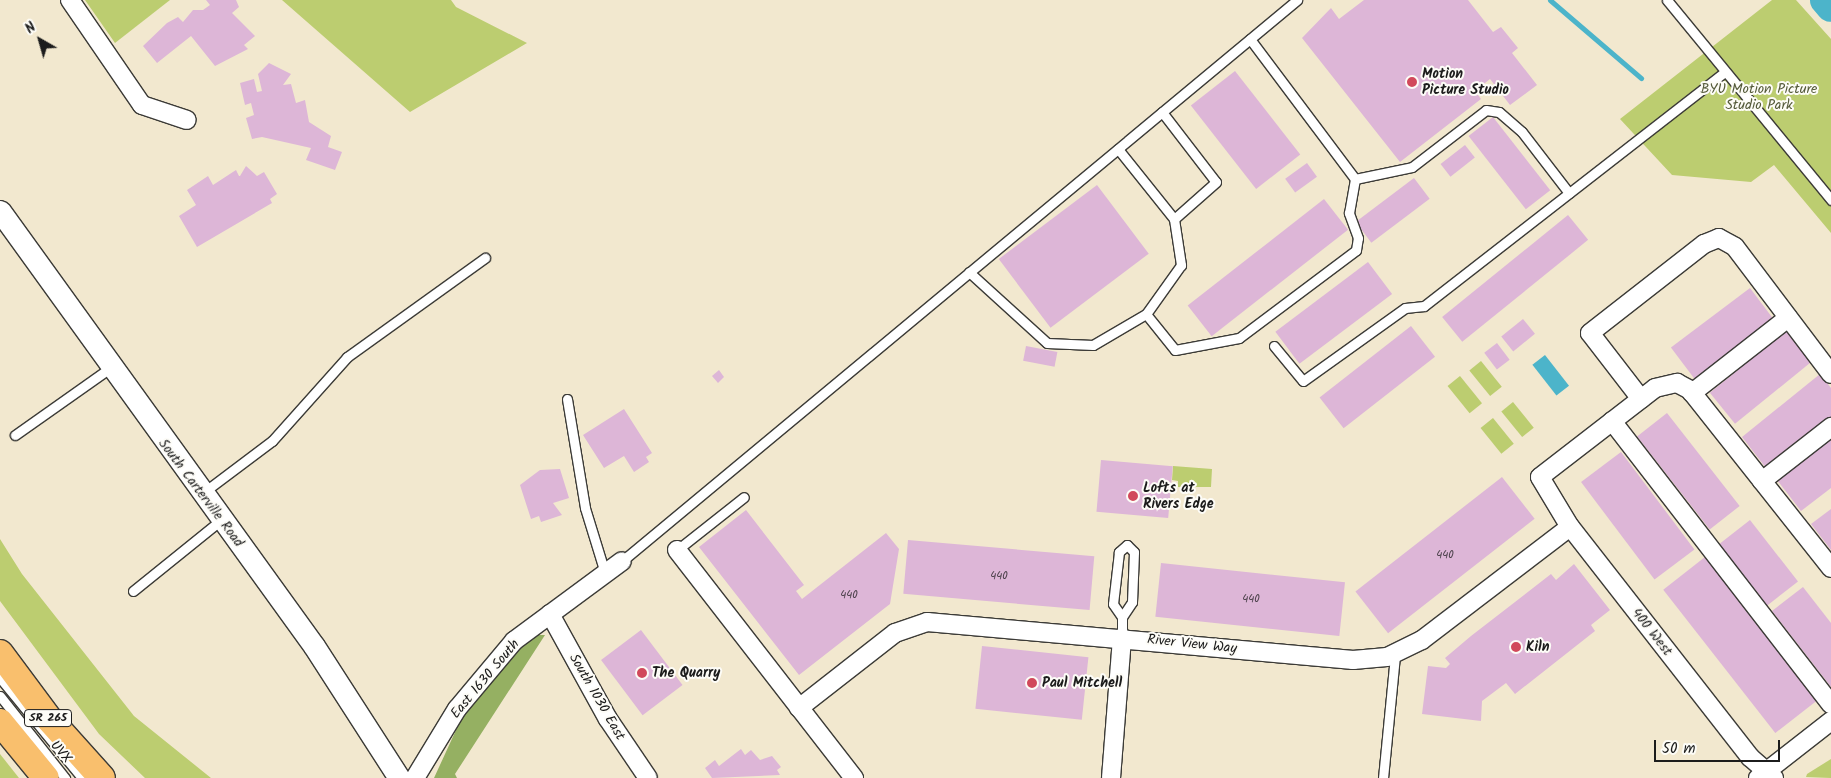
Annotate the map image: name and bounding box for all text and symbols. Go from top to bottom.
north arrow [15,15,65,65]
text: N [21,17,41,40]
place label: Motion Picture Studio [1422,66,1509,98]
marker: Motion Picture Studio [1406,76,1418,88]
park label: BYU Motion Picture Studio Park [1701,81,1817,114]
street label: South Carterville Road [155,436,247,550]
place label: Lofts at Rivers Edge [1143,480,1214,512]
marker: Lofts at Rivers Edge [1127,490,1139,502]
house number: 440 [1436,548,1454,562]
house number: 440 [990,569,1008,583]
house number: 440 [840,588,858,602]
house number: 440 [1242,592,1260,606]
street label: 400 West [1628,605,1676,659]
street label: River View Way [1146,631,1238,657]
street label: East 1630 South [447,636,523,722]
place label: Kiln [1526,639,1550,655]
marker: Kiln [1510,641,1522,653]
street label: South 1030 East [565,651,629,743]
place label: The Quarry [652,665,720,681]
marker: The Quarry [636,667,648,679]
place label: Paul Mitchell [1042,675,1122,691]
marker: Paul Mitchell [1026,677,1038,689]
road number: SR 265 [23,708,73,728]
scale bar [1656,730,1782,762]
street label: UVX [47,737,75,767]
text: 50 m [1662,737,1696,761]

